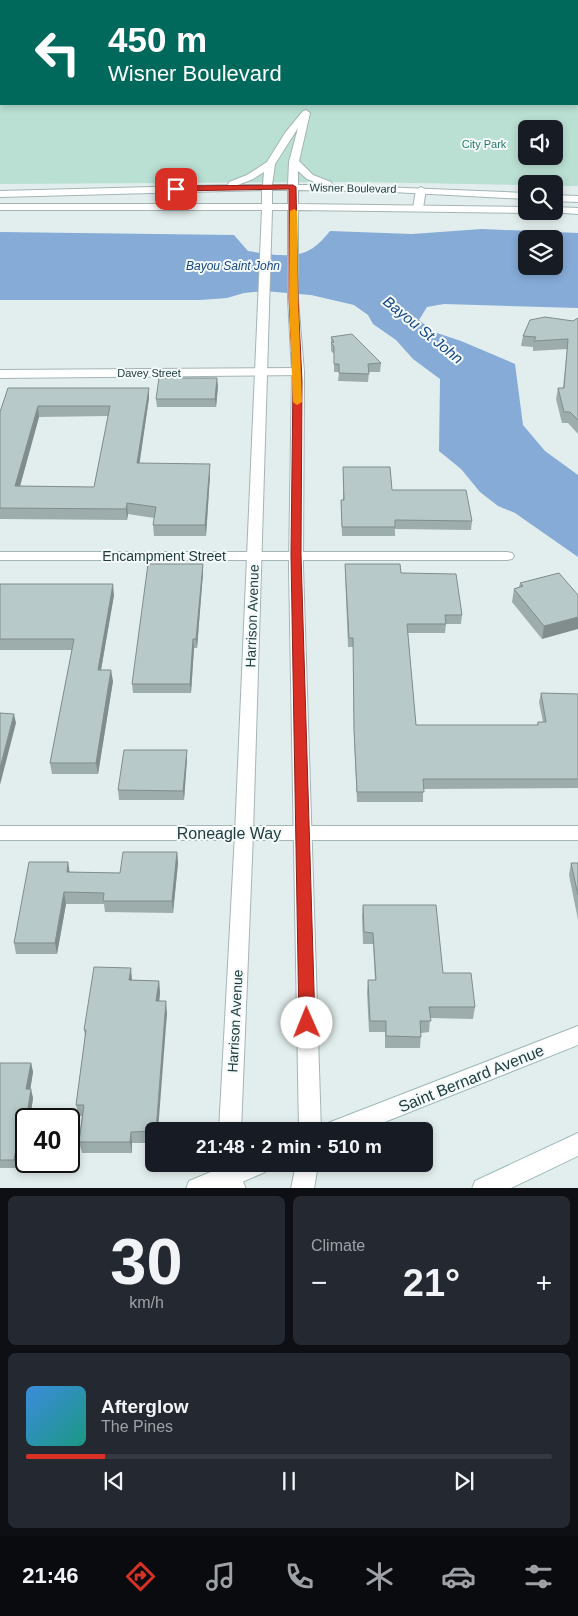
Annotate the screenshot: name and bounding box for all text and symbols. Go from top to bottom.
icon: left [25,20,90,85]
text: 450 m [108,20,207,59]
text: Wisner Boulevard [108,61,282,86]
map controls [518,120,563,275]
button: sound [518,120,563,165]
park label: City Park [462,138,507,150]
pin [155,168,197,210]
icon: arrive [162,175,190,203]
button: search [518,175,563,220]
street label: Wisner Boulevard [309,181,397,195]
button: layers [518,230,563,275]
water label: Bayou Saint John [186,259,280,273]
water label: Bayou St John [380,292,467,367]
street label: Davey Street [117,367,181,379]
street label: Encampment Street [102,548,226,564]
street label: Harrison Avenue [242,564,262,668]
street label: Roneagle Way [177,825,281,842]
street label: Harrison Avenue [224,969,246,1073]
position arrow [280,996,332,1048]
street label: Saint Bernard Avenue [396,1041,546,1115]
speed limit sign: 40 [15,1108,80,1173]
text: 21:48 · 2 min · 510 m [196,1136,382,1157]
text: 30 [110,1225,183,1298]
text: Climate [311,1237,365,1254]
text: 21° [403,1262,460,1304]
text: − [311,1267,327,1298]
text: + [536,1267,552,1298]
text: km/h [129,1294,164,1311]
text: Afterglow [101,1396,189,1417]
text: The Pines [101,1418,173,1435]
icon: previous [100,1467,128,1495]
icon: pause [275,1467,303,1495]
icon: next [450,1467,478,1495]
icon: directions [123,1559,158,1594]
icon: music [203,1559,238,1594]
icon: phone [282,1559,317,1594]
icon: climate [362,1559,397,1594]
icon: car [441,1559,476,1594]
icon: filters [521,1559,556,1594]
text: 21:46 [22,1563,79,1588]

